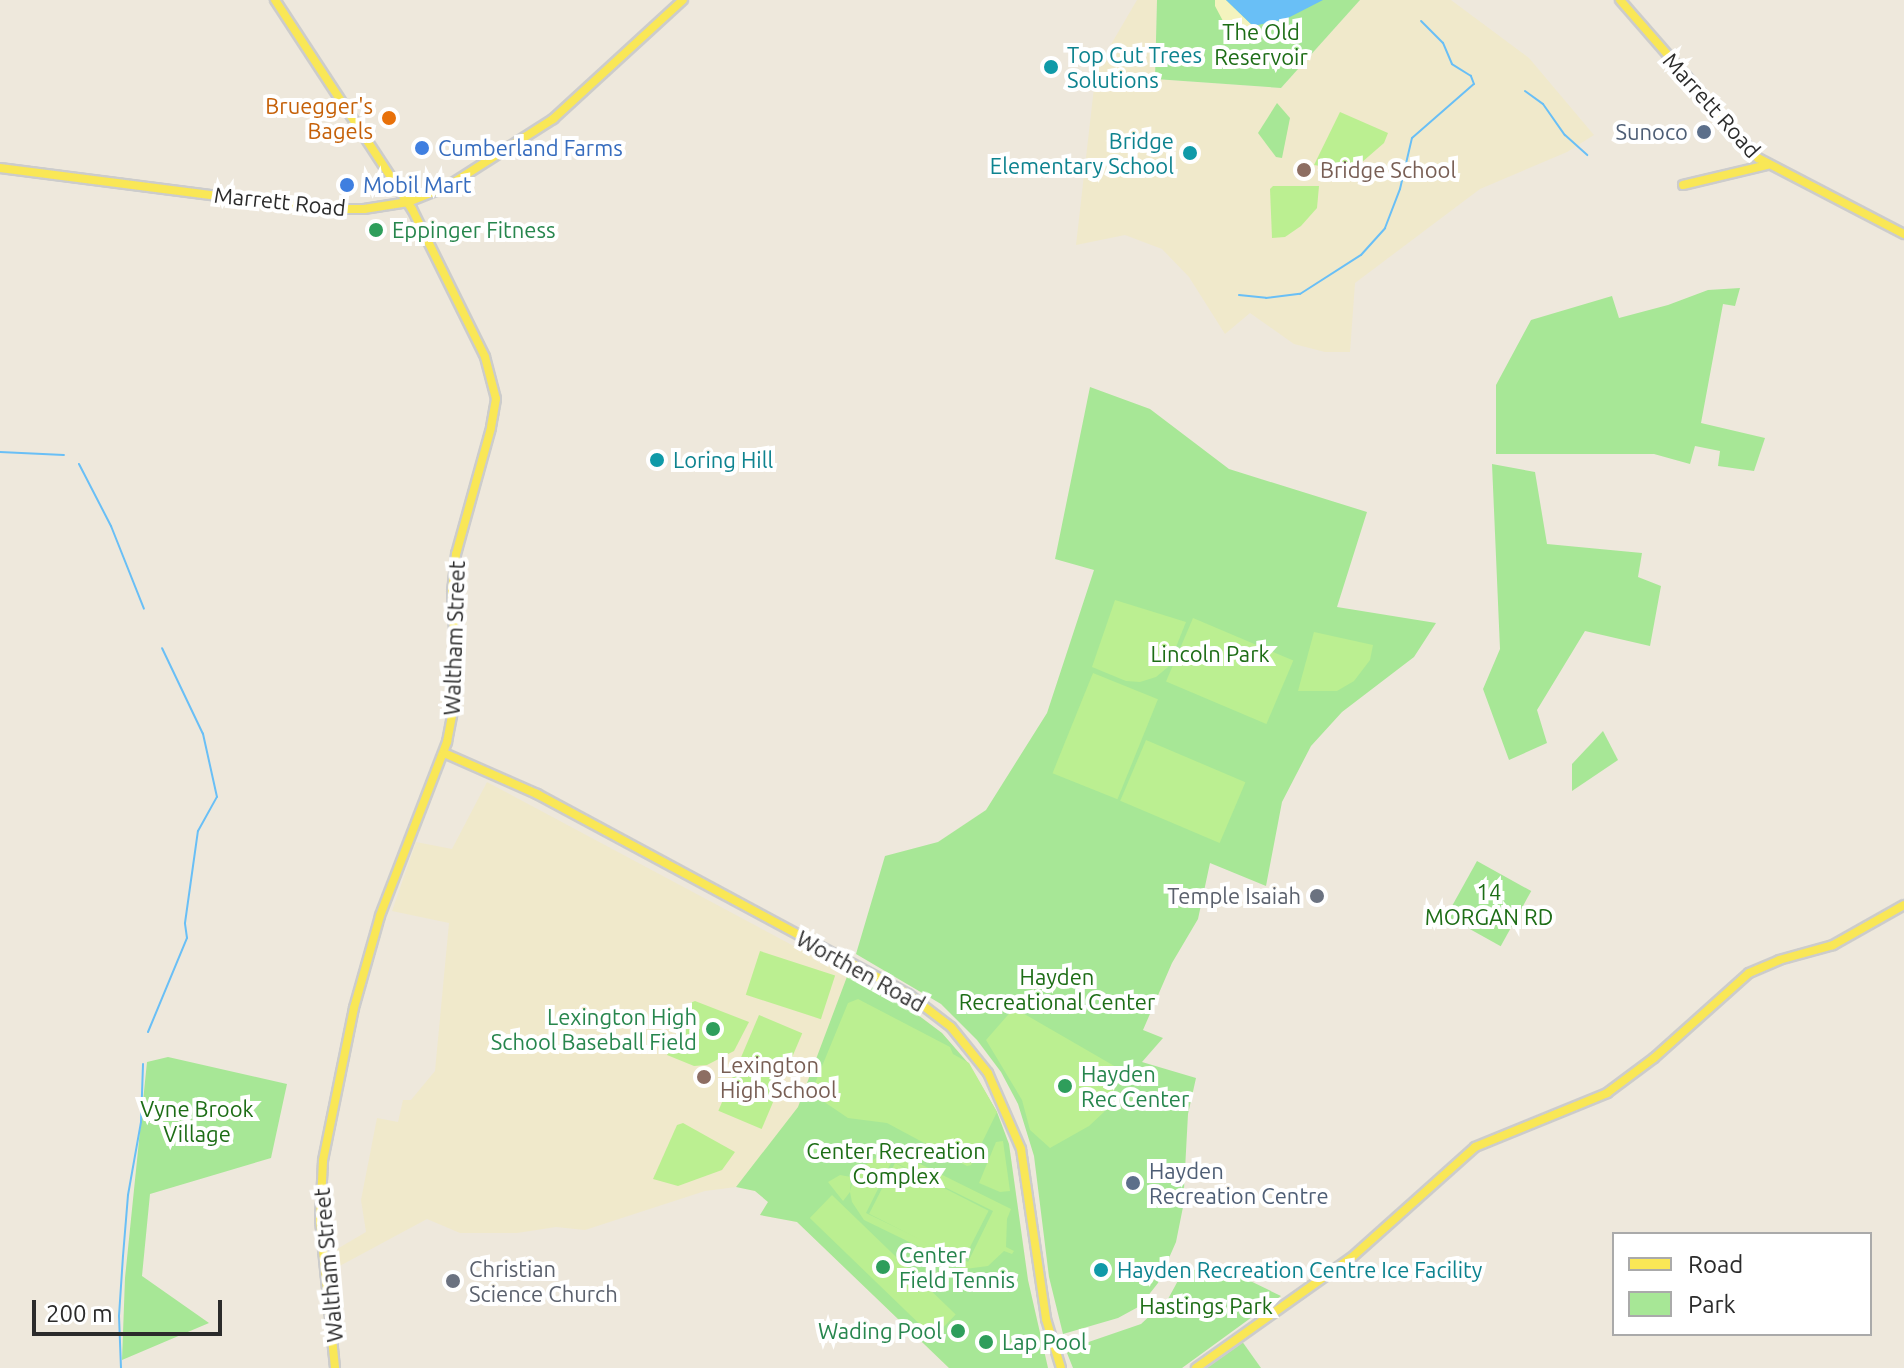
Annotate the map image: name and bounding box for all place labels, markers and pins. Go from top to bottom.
place label: Top Cut Trees Solutions [1067,41,1202,92]
marker: Top Cut Trees Solutions [1042,58,1060,76]
place label: Bruegger's Bagels [265,92,373,144]
marker: Bruegger's Bagels [380,109,398,127]
place label: Sunoco [1615,119,1688,145]
marker: Sunoco [1695,123,1713,141]
place label: Bridge Elementary School [990,127,1174,178]
place label: Cumberland Farms [438,135,623,161]
marker: Cumberland Farms [413,139,431,157]
marker: Bridge Elementary School [1181,144,1199,162]
place label: Bridge School [1320,157,1456,183]
marker: Bridge School [1295,161,1313,179]
place label: Mobil Mart [363,172,471,198]
marker: Mobil Mart [338,176,356,194]
place label: Eppinger Fitness [392,217,556,243]
marker: Eppinger Fitness [367,221,385,239]
place label: Loring Hill [673,447,773,473]
marker: Loring Hill [648,451,666,469]
place label: Temple Isaiah [1167,883,1301,909]
marker: Temple Isaiah [1308,887,1326,905]
place label: Lexington High School Baseball Field [491,1003,697,1054]
marker: Lexington High School Baseball Field [704,1020,722,1038]
place label: Lexington High School [720,1051,837,1102]
place label: Hayden Rec Center [1081,1060,1189,1112]
marker: Lexington High School [695,1068,713,1086]
marker: Hayden Rec Center [1056,1077,1074,1095]
place label: Hayden Recreation Centre [1149,1157,1329,1208]
marker: Hayden Recreation Centre [1124,1174,1142,1192]
place label: Center Field Tennis [899,1241,1015,1292]
place label: Christian Science Church [469,1255,618,1306]
place label: Hayden Recreation Centre Ice Facility [1117,1257,1482,1283]
marker: Center Field Tennis [874,1258,892,1276]
marker: Hayden Recreation Centre Ice Facility [1092,1261,1110,1279]
marker: Christian Science Church [444,1272,462,1290]
place label: Wading Pool [818,1318,942,1344]
marker: Wading Pool [949,1322,967,1340]
place label: Lap Pool [1002,1329,1087,1355]
marker: Lap Pool [977,1333,995,1351]

